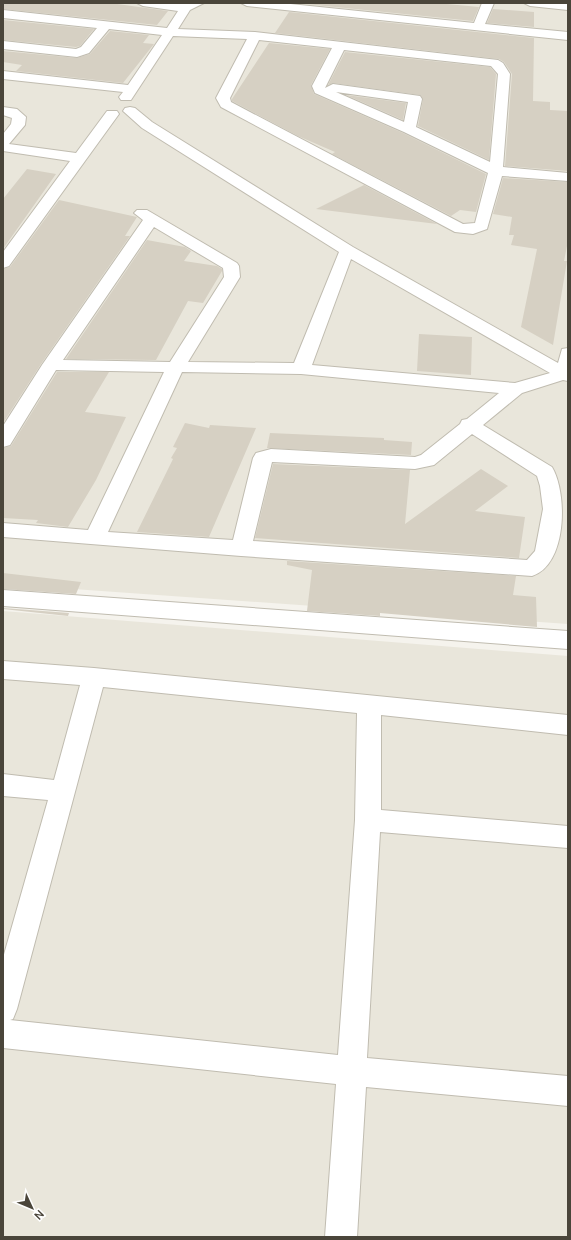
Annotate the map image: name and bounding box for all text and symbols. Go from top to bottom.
north arrow [12,1188,52,1228]
text: N [31,1207,48,1223]

